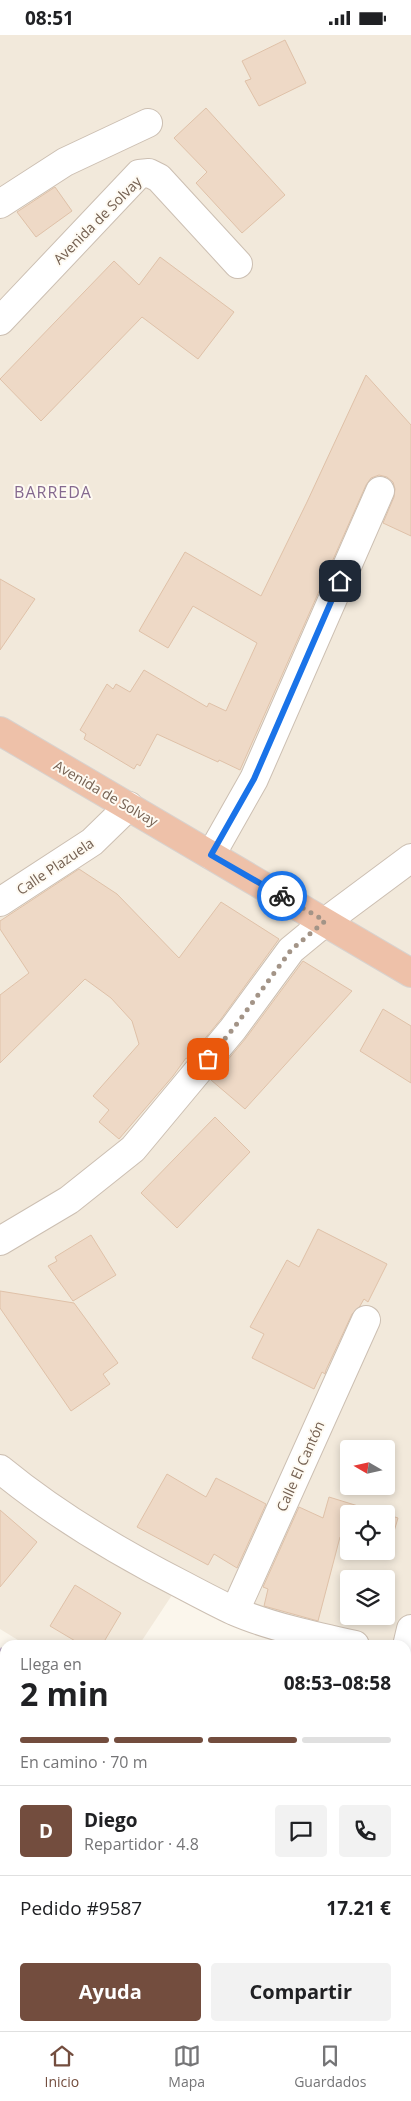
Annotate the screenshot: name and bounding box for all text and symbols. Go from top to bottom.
text: 08:51 [25,5,74,31]
street label: Avenida de Solvay [49,171,146,268]
district label: BARREDA [14,481,92,503]
pin [319,560,361,602]
icon: home [326,567,354,595]
street label: Avenida de Solvay [50,755,162,831]
street label: Calle Plazuela [13,833,97,899]
courier [257,871,307,921]
icon: bike [268,882,296,910]
pin [187,1038,229,1080]
icon: bag [194,1045,222,1073]
street label: Calle El Cantón [272,1418,328,1514]
north arrow [340,1440,395,1495]
map controls [340,1440,395,1625]
button: locate [340,1505,395,1560]
button: layers [340,1570,395,1625]
text: Llega en [20,1653,82,1675]
text: 08:53–08:58 [284,1670,391,1696]
text: 2 min [20,1672,109,1715]
text: En camino · 70 m [20,1751,147,1773]
button: chat [275,1805,327,1857]
button: phone [339,1805,391,1857]
text: Diego [84,1807,138,1833]
text: D [39,1818,53,1844]
text: Repartidor · 4.8 [84,1833,199,1855]
text: Pedido #9587 [20,1895,142,1921]
text: 17.21 € [326,1895,391,1921]
button: Ayuda [20,1963,201,2021]
button: Compartir [211,1963,391,2021]
tab: Inicio [45,2042,79,2091]
tab: Mapa [168,2042,205,2091]
tab: Guardados [294,2042,366,2091]

